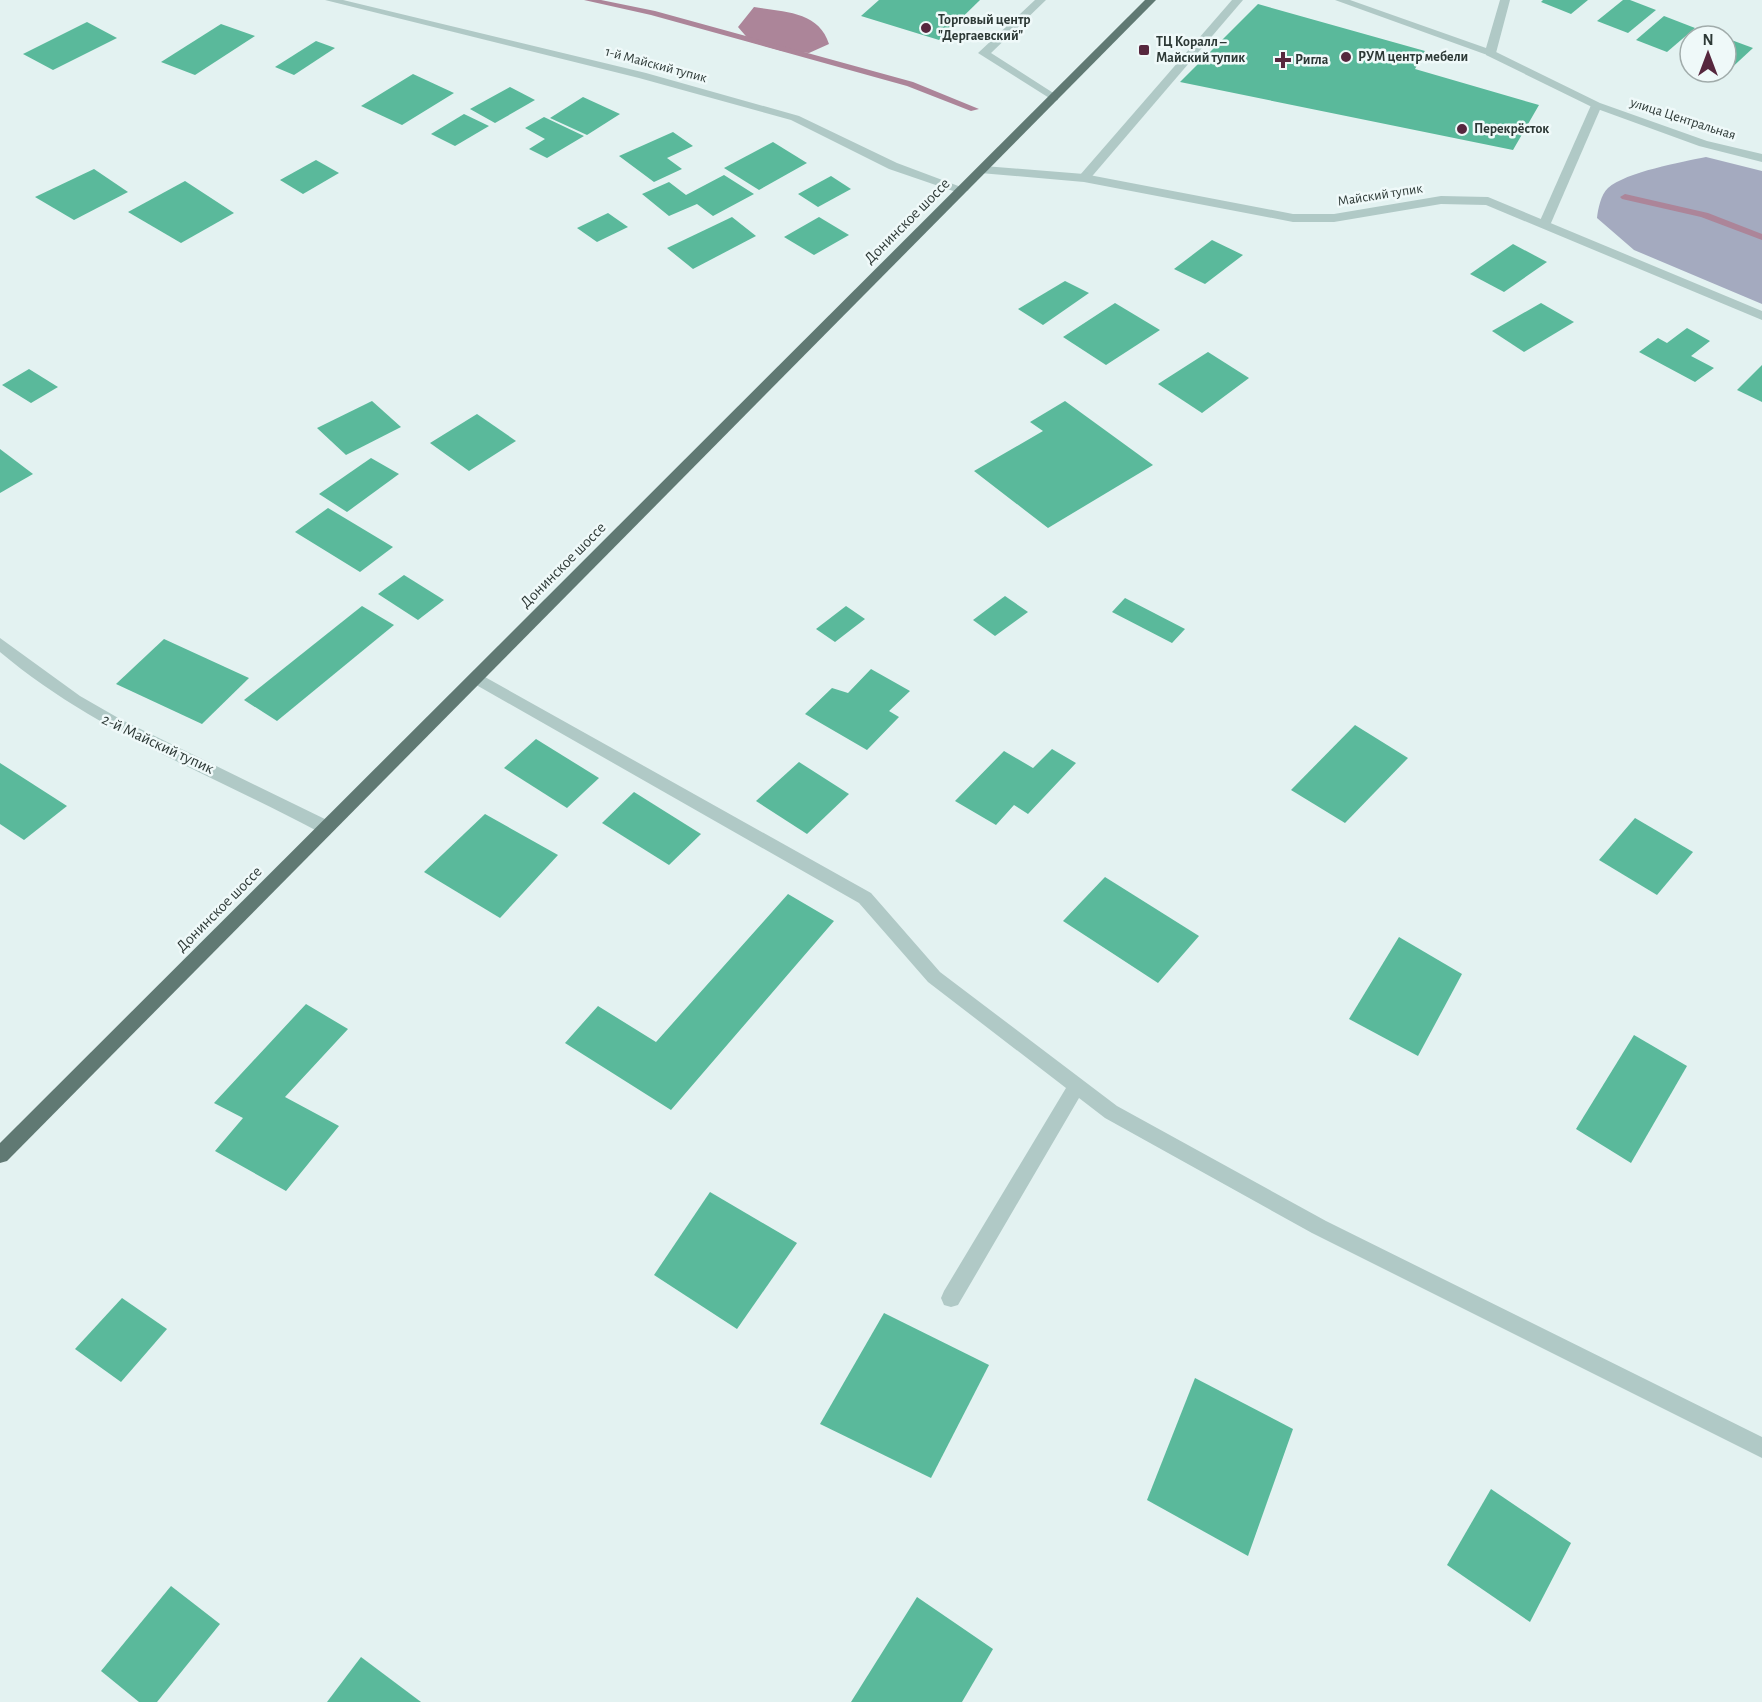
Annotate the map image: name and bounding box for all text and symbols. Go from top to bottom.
place label: Торговый центр "Дергаевский" [938,13,1031,43]
marker: Торговый центр "Дергаевский" [919,21,933,35]
north arrow [1678,24,1738,84]
text: N [1702,32,1714,48]
place label: ТЦ Коралл – Майский тупик [1156,35,1245,65]
marker: ТЦ Коралл – Майский тупик [1137,43,1151,57]
street label: 1-й Майский тупик [604,45,709,85]
marker: РУМ центр мебели [1339,50,1353,64]
place label: РУМ центр мебели [1358,50,1468,64]
marker: Ригла [1276,53,1290,67]
place label: Ригла [1295,53,1329,67]
street label: улица Центральная [1628,95,1738,143]
marker: Перекрёсток [1455,122,1469,136]
place label: Перекрёсток [1474,122,1549,136]
street label: Донинское шоссе [861,175,953,267]
street label: Майский тупик [1336,181,1424,209]
street label: Донинское шоссе [517,519,609,611]
street label: 2-й Майский тупик [99,711,217,778]
street label: Донинское шоссе [173,863,265,955]

